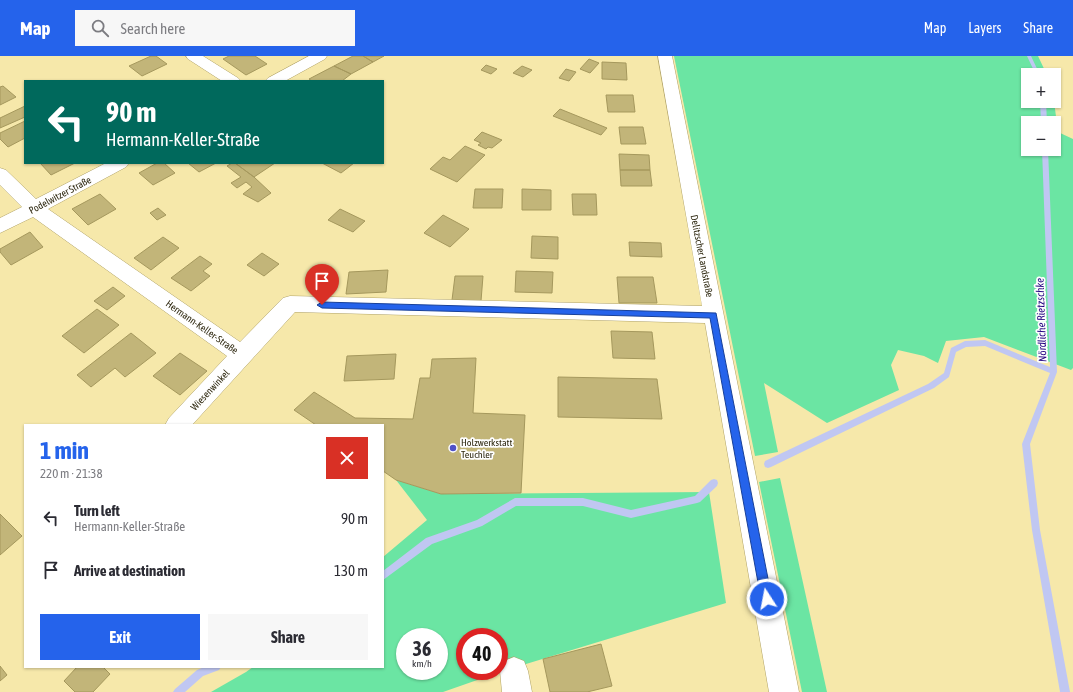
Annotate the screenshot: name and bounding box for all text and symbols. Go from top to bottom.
search box [75,10,355,46]
text: Map [20,17,51,39]
icon: search [89,17,111,39]
text: Search here [121,20,185,37]
text: Map [924,20,946,36]
text: Layers [968,20,1001,36]
text: Share [1023,20,1053,36]
map controls [1021,68,1061,156]
button: + [1021,68,1061,108]
icon: left [40,96,92,148]
text: 90 m [106,96,156,128]
button: − [1021,116,1061,156]
text: Hermann-Keller-Straße [106,129,260,150]
street label: Podelwitzer Straße [27,174,93,216]
street label: Delitzscher Landstraße [689,214,715,299]
pin [305,264,339,305]
icon: arrive [311,270,333,292]
water label: Nördliche Rietzschke [1034,278,1048,362]
street label: Hermann-Keller-Straße [164,298,241,356]
street label: Wiesenwinkel [188,367,232,413]
text: 1 min [40,437,89,464]
button: close [326,437,368,479]
place label: Holzwerkstatt Teuchler [461,437,512,460]
marker: Holzwerkstatt Teuchler [448,443,458,453]
text: 220 m · 21:38 [40,466,103,481]
text: Turn left [74,502,120,519]
icon: left [40,507,62,529]
text: 90 m [341,510,368,527]
text: Hermann-Keller-Straße [74,519,185,534]
icon: arrive [40,559,62,581]
text: Arrive at destination [74,562,185,579]
text: 130 m [334,562,368,579]
position arrow [746,578,788,620]
button: Exit [40,614,200,660]
button: Share [208,614,368,660]
speed limit sign: 40 [456,628,508,680]
text: 36 [413,637,431,660]
text: km/h [412,658,432,669]

